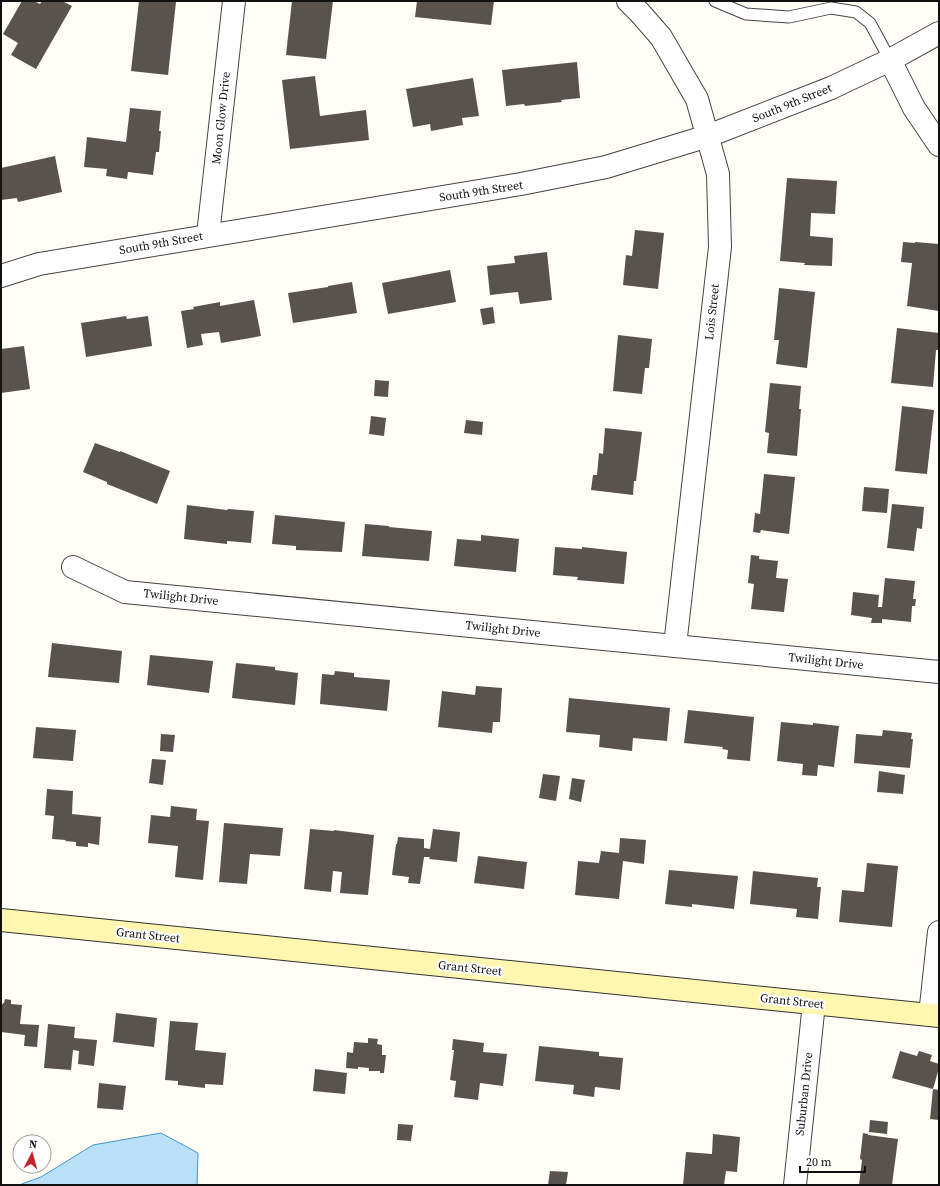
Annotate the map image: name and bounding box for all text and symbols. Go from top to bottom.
street label: Moon Glow Drive [208,71,234,165]
street label: South 9th Street [750,80,834,126]
street label: South 9th Street [438,176,524,206]
street label: South 9th Street [118,228,204,258]
street label: Lois Street [701,283,723,341]
street label: Twilight Drive [143,585,219,609]
street label: Twilight Drive [465,617,541,641]
street label: Twilight Drive [788,649,864,673]
street label: Grant Street [115,924,181,946]
street label: Grant Street [437,957,503,979]
street label: Grant Street [759,990,825,1012]
street label: Suburban Drive [792,1052,816,1136]
north arrow [12,1134,52,1174]
text: N [28,1137,38,1152]
scale bar [800,1148,865,1174]
text: 20 m [806,1154,832,1170]

